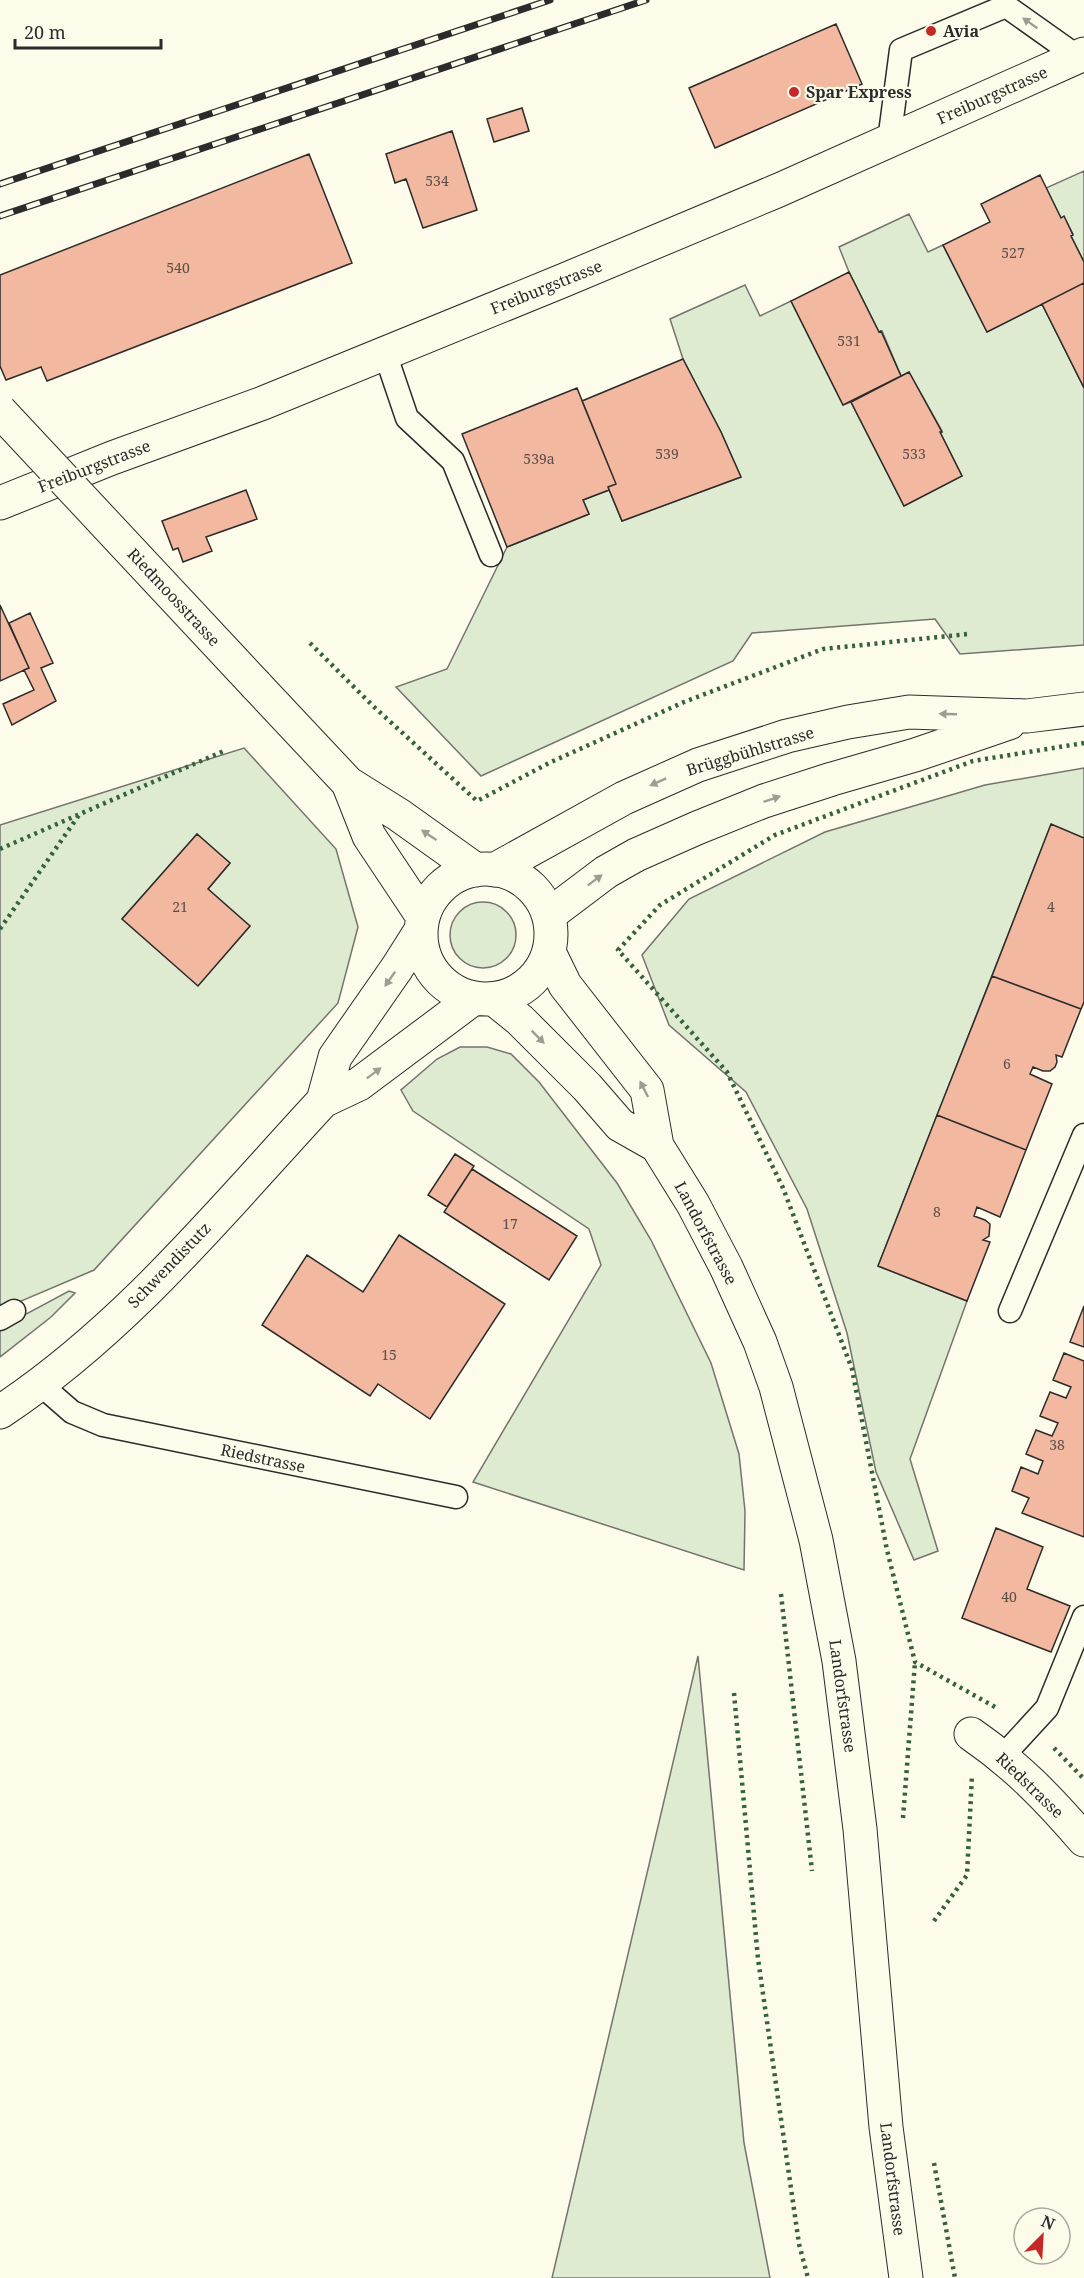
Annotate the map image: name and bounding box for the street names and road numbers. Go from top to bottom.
street label: Freiburgstrasse [933,61,1051,129]
street label: Freiburgstrasse [487,255,605,319]
street label: Freiburgstrasse [35,434,153,498]
street label: Riedmoosstrasse [123,543,225,651]
street label: Brüggbühlstrasse [683,721,817,781]
street label: Landorfstrasse [670,1178,742,1288]
street label: Schwendistutz [122,1217,216,1313]
street label: Riedstrasse [219,1438,307,1478]
street label: Landorfstrasse [824,1638,862,1754]
street label: Riedstrasse [991,1747,1069,1823]
street label: Landorfstrasse [875,2121,911,2237]

